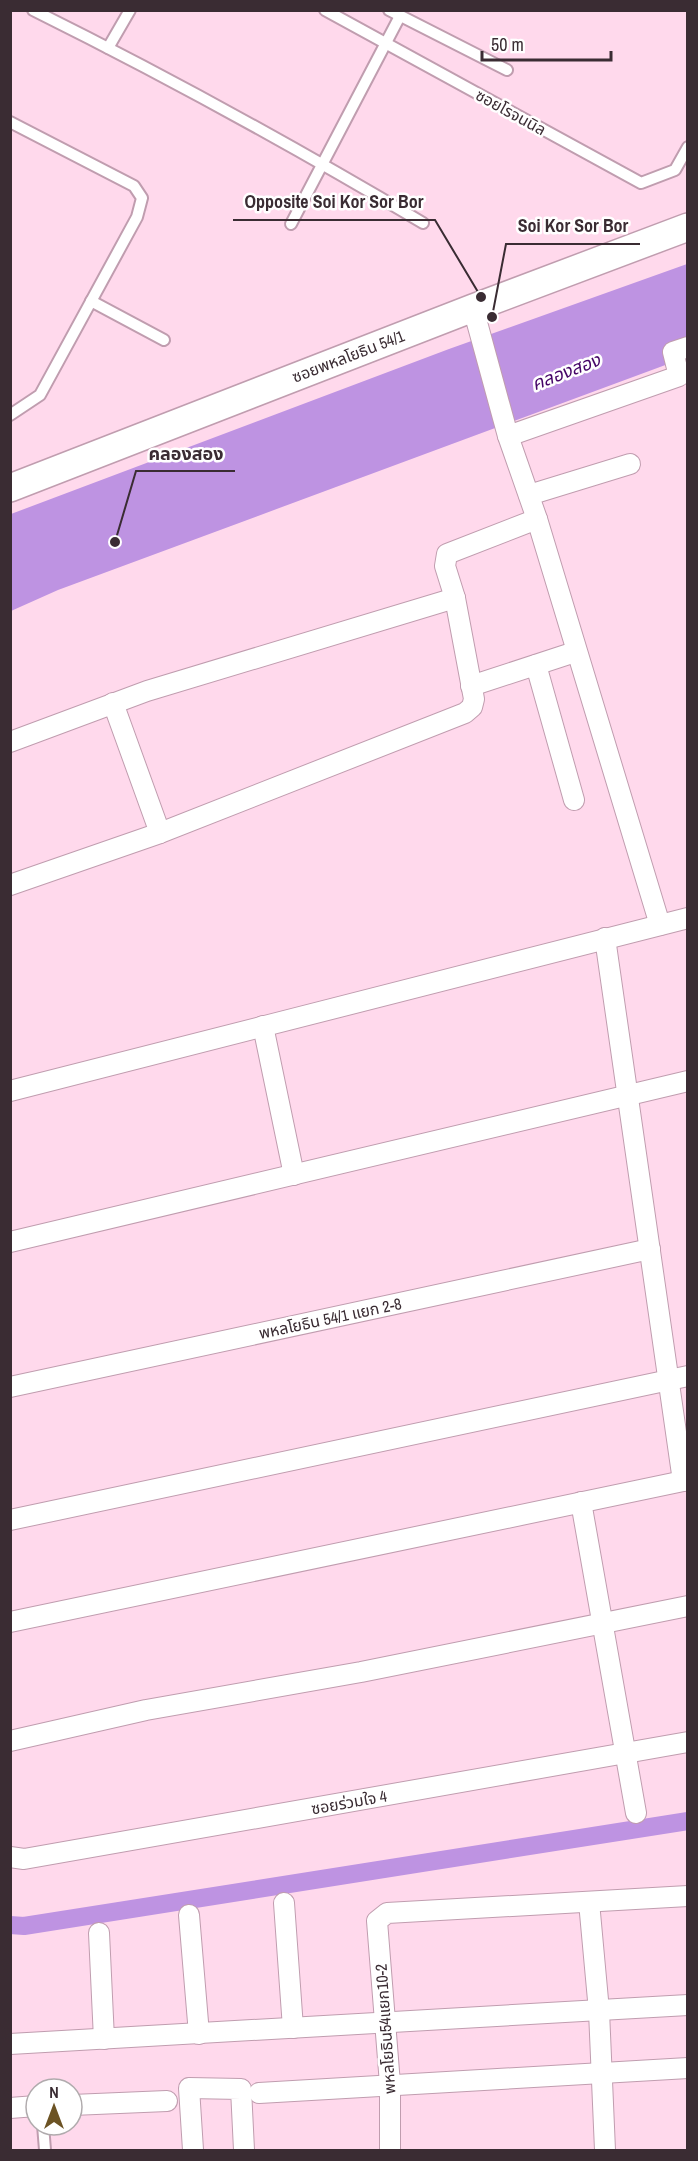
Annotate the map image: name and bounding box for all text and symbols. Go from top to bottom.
scale bar [482,24,611,62]
text: 50 m [491,32,524,57]
street label: ซอยโรจนนิล [472,84,550,140]
callout: Opposite Soi Kor Sor Bor [233,184,435,220]
text: Opposite Soi Kor Sor Bor [245,189,424,214]
callout: Soi Kor Sor Bor [506,208,640,244]
text: Soi Kor Sor Bor [518,213,629,238]
street label: ซอยพหลโยธิน 54/1 [289,324,408,388]
water label: คลองสอง [528,347,605,396]
callout: คลองสอง [136,435,235,471]
text: คลองสอง [148,441,224,466]
street label: พหลโยธิน 54/1 แยก 2-8 [257,1292,403,1344]
street label: ซอยร่วมใจ 4 [309,1785,389,1819]
street label: พหลโยธิน54แยก10-2 [369,1963,401,2095]
north arrow [24,2077,84,2137]
text: N [49,2081,59,2103]

